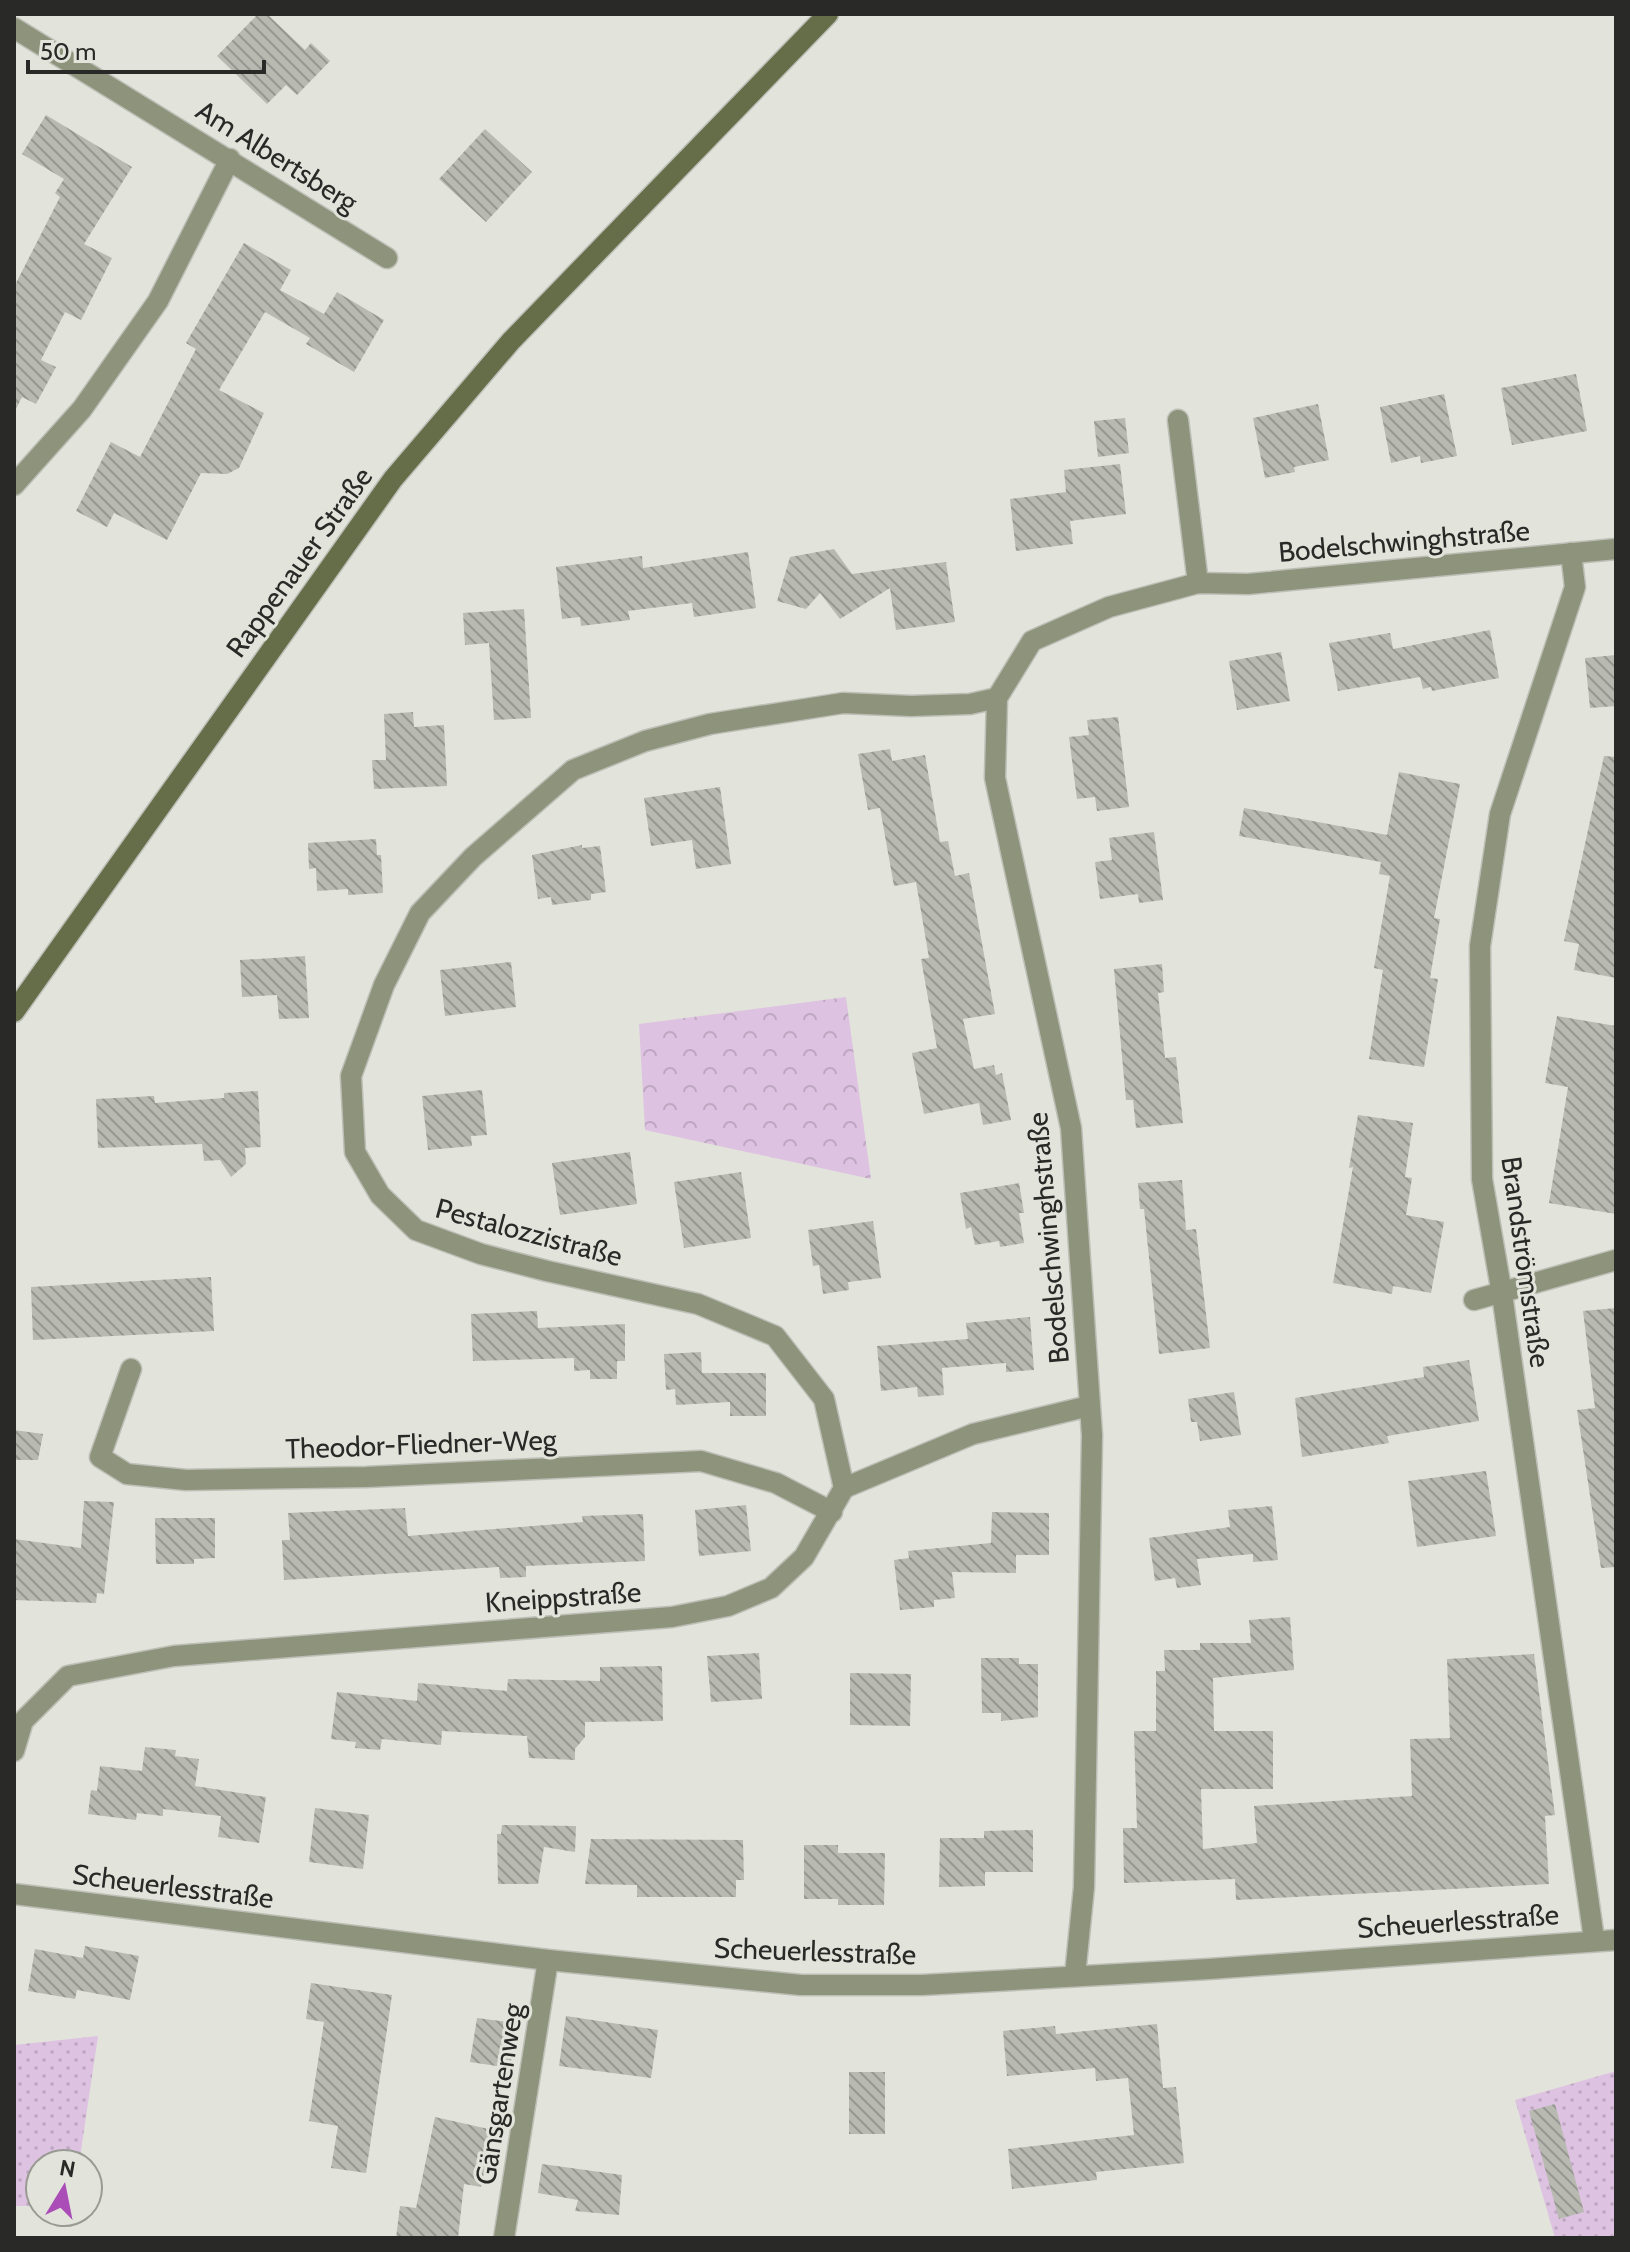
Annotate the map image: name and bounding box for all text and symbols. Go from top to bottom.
scale bar [28,24,264,74]
text: 50 m [40,37,96,66]
street label: Am Albertsberg [190,93,365,220]
street label: Rappenauer Straße [219,460,379,664]
street label: Bodelschwinghstraße [1277,513,1531,569]
street label: Bodelschwinghstraße [1020,1111,1076,1365]
street label: Brandströmstraße [1494,1154,1558,1370]
street label: Pestalozzistraße [432,1191,626,1273]
street label: Theodor-Fliedner-Weg [285,1422,558,1466]
street label: Kneippstraße [484,1575,642,1619]
street label: Scheuerlesstraße [71,1857,275,1915]
street label: Scheuerlesstraße [1356,1897,1560,1945]
street label: Scheuerlesstraße [713,1930,917,1972]
street label: Gänsgartenweg [468,2000,530,2187]
north arrow [24,2148,104,2228]
text: N [57,2154,77,2183]

